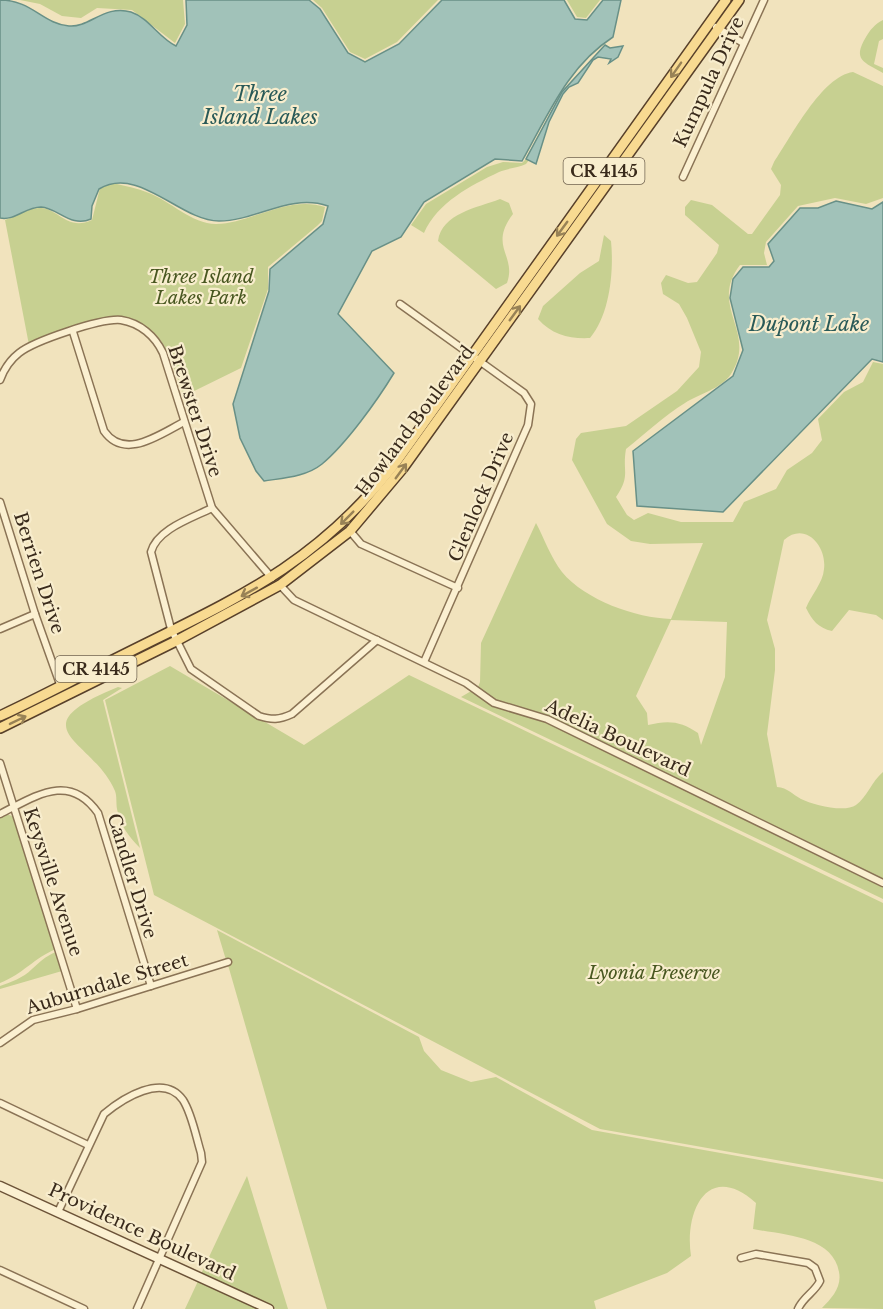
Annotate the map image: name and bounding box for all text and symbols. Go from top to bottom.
street label: Kumpula Drive [669,13,749,151]
one-way arrow [670,62,682,78]
water label: Three Island Lakes [201,82,318,129]
road number: CR 4145 [564,158,644,184]
one-way arrow [556,220,568,236]
park label: Three Island Lakes Park [148,266,254,309]
one-way arrow [509,306,521,322]
water label: Dupont Lake [748,312,869,336]
street label: Howland Boulevard [351,341,479,501]
street label: Brewster Drive [163,342,227,480]
street label: Glenlock Drive [444,429,518,565]
one-way arrow [395,463,407,479]
street label: Berrien Drive [9,509,69,637]
one-way arrow [340,510,355,525]
one-way arrow [241,586,258,598]
road number: CR 4145 [56,656,136,682]
street label: Adelia Boulevard [541,694,694,781]
one-way arrow [8,713,26,725]
street label: Keysville Avenue [19,805,87,959]
street label: Candler Drive [102,811,162,941]
street label: Auburndale Street [22,949,191,1019]
park label: Lyonia Preserve [587,962,720,984]
street label: Providence Boulevard [45,1179,239,1285]

